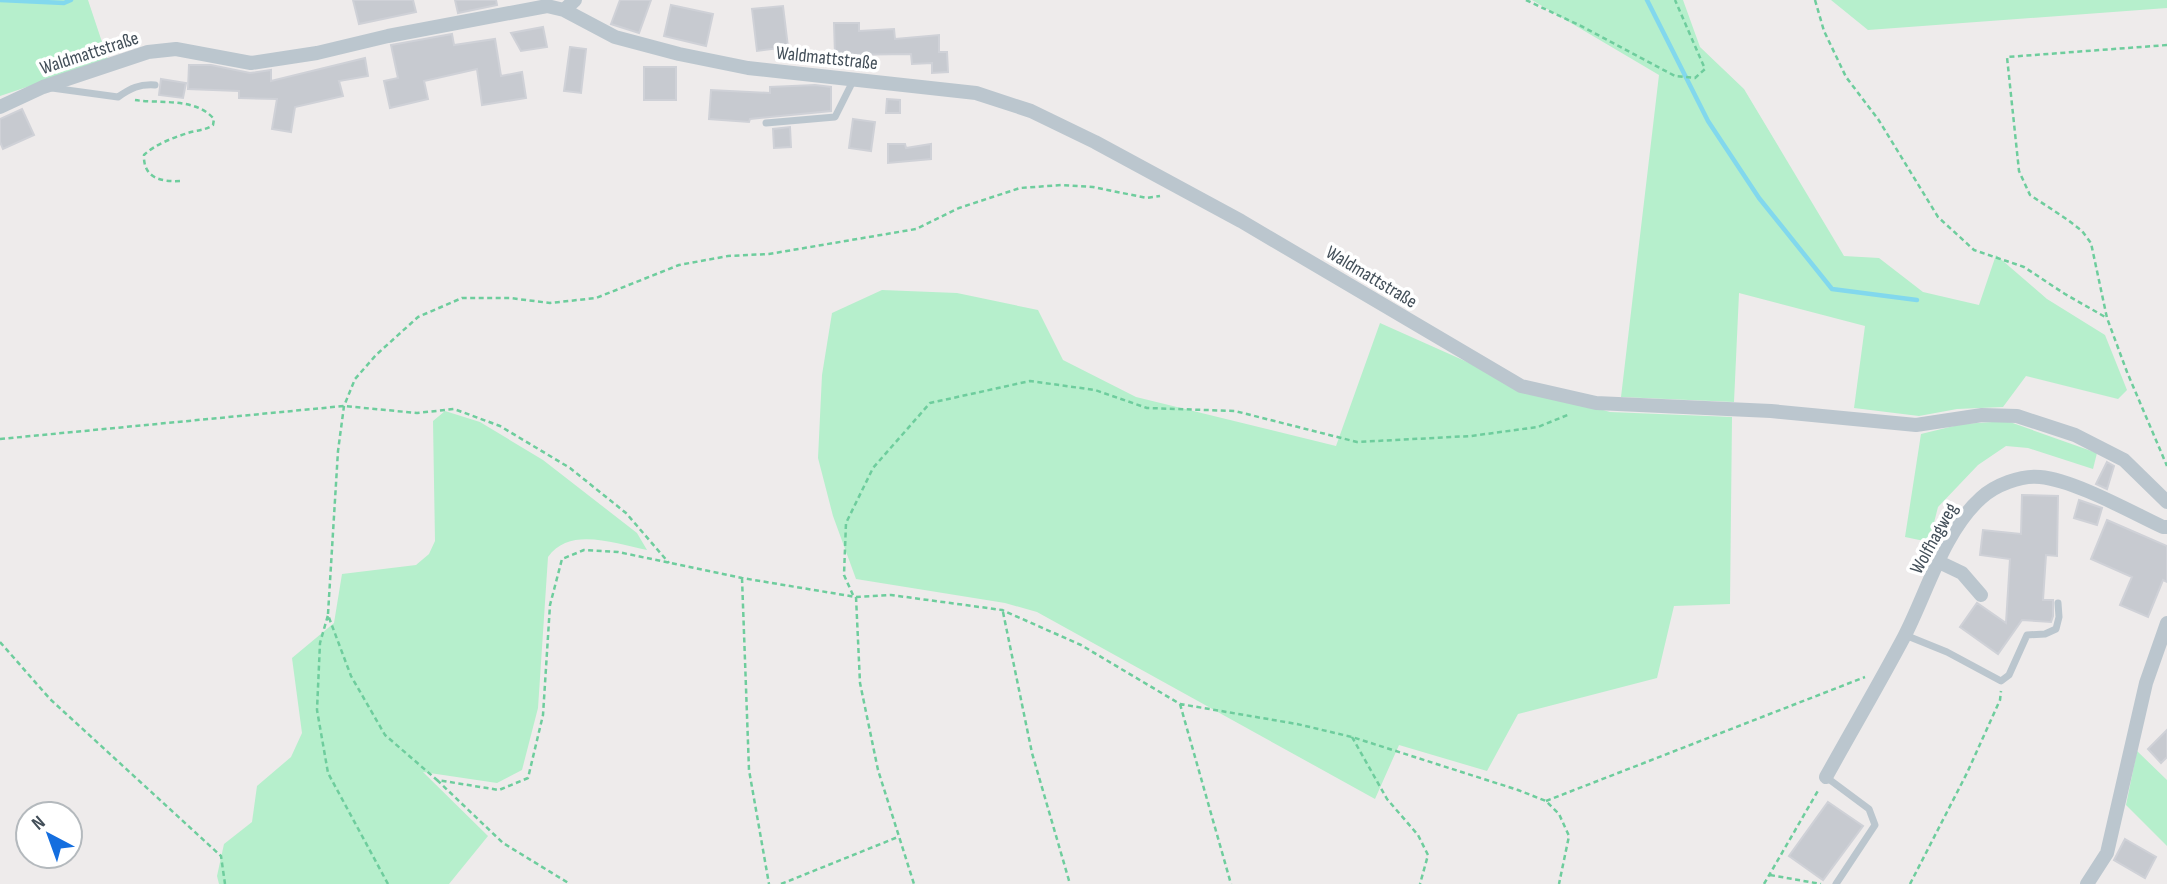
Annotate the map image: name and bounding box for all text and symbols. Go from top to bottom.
street label: Waldmattstraße [37,27,142,80]
street label: Waldmattstraße [775,42,879,75]
street label: Waldmattstraße [1321,241,1421,313]
street label: Wolfhagweg [1905,499,1963,578]
north arrow [14,800,84,870]
text: N [27,811,50,835]

